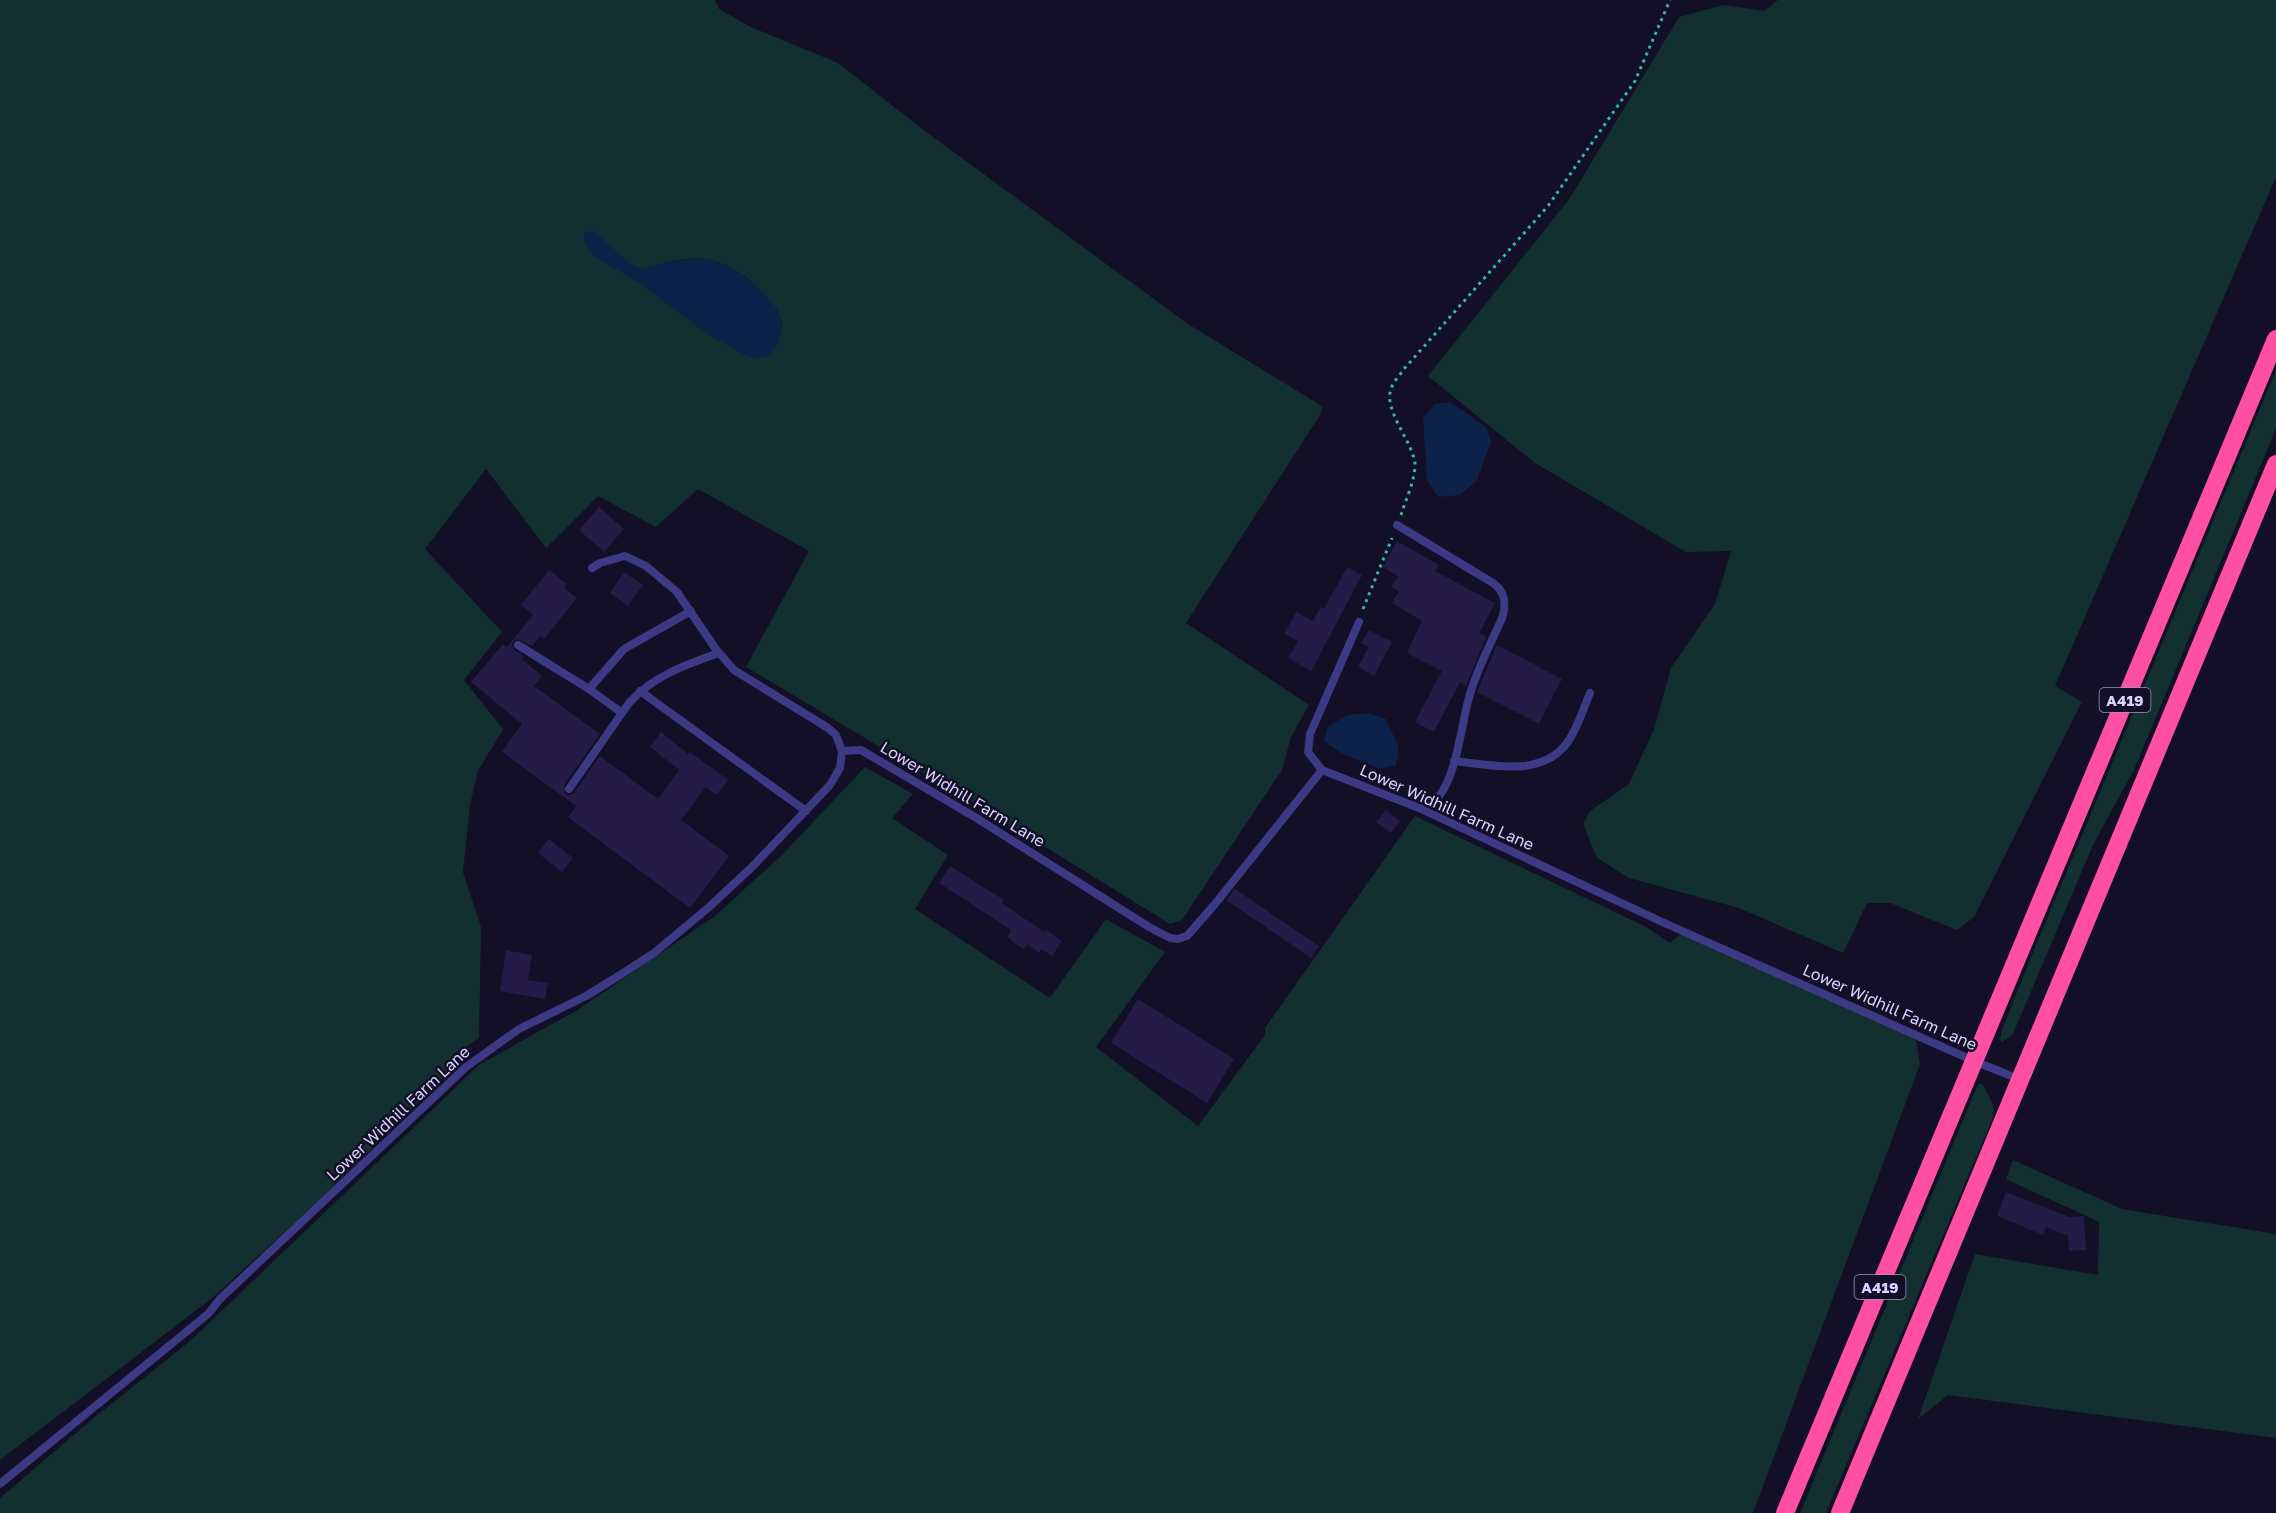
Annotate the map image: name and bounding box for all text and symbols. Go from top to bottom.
road number: A419 [2100,688,2150,712]
street label: Lower Widhill Farm Lane [877,737,1049,851]
street label: Lower Widhill Farm Lane [1357,759,1537,855]
street label: Lower Widhill Farm Lane [1800,959,1980,1055]
street label: Lower Widhill Farm Lane [322,1041,474,1185]
road number: A419 [1854,1275,1906,1299]

